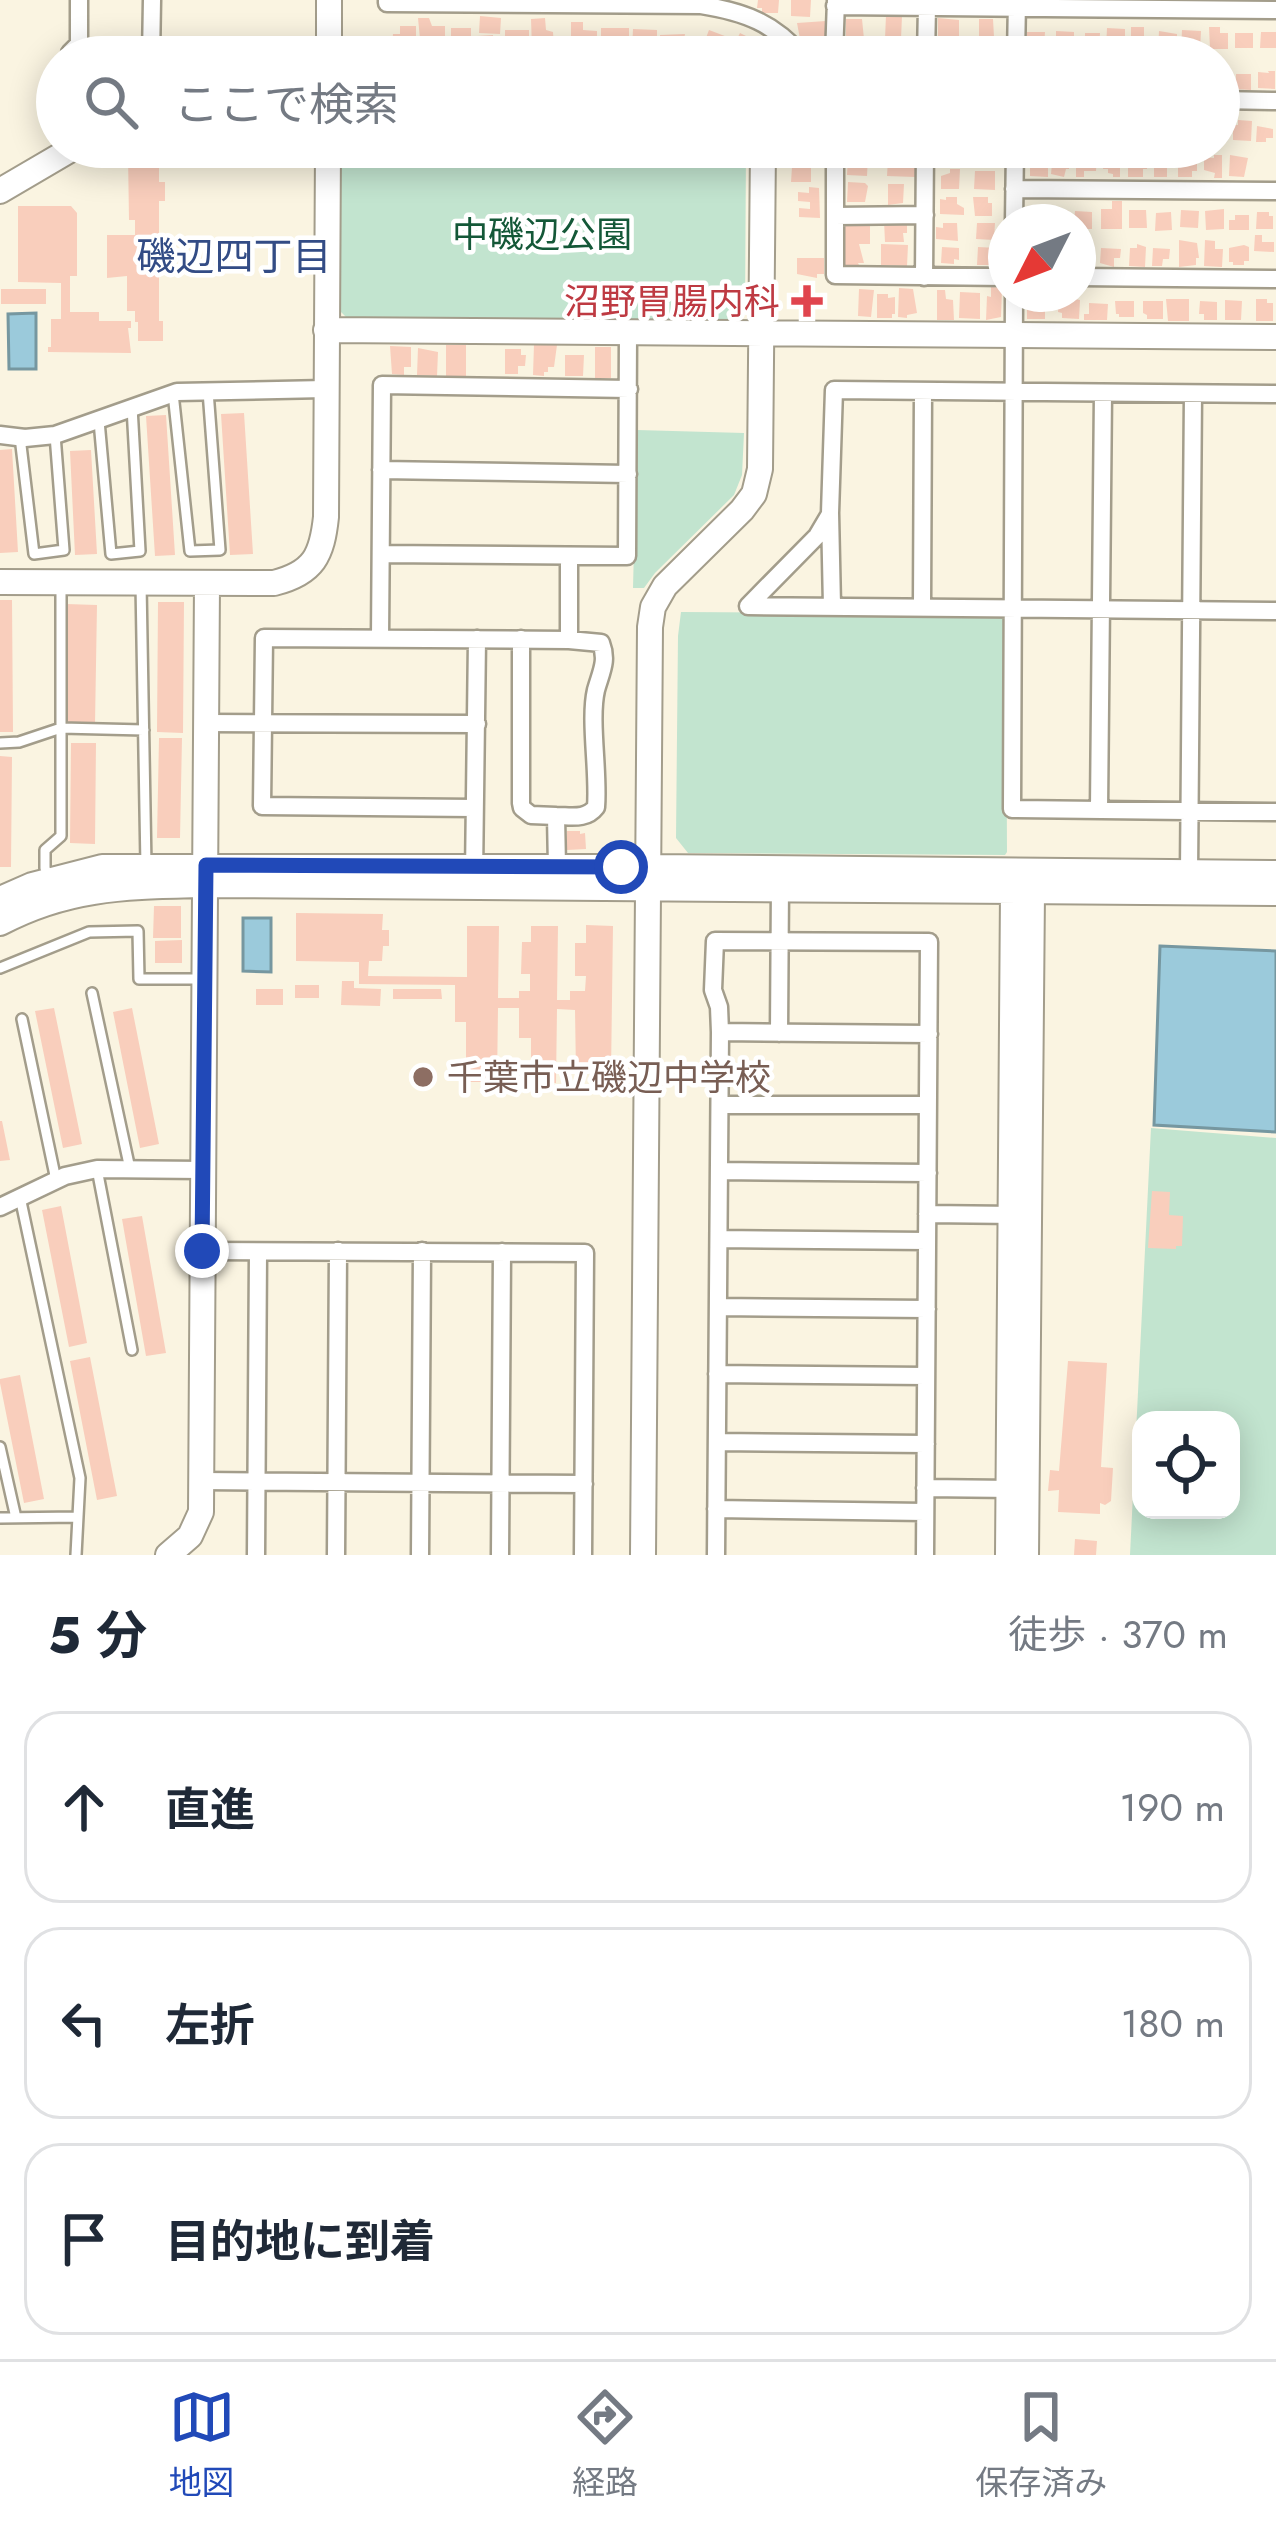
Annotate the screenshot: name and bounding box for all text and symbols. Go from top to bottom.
search box [36,36,1240,168]
icon: search [78,69,144,135]
text: ここで検索 [174,72,399,137]
north arrow [988,204,1096,312]
park label: 中磯辺公園 [452,208,632,260]
district label: 磯辺四丁目 [136,228,332,285]
place label: 沼野胃腸内科 [564,275,780,327]
marker: 沼野胃腸内科 [791,285,823,317]
route start [594,840,648,894]
place label: 千葉市立磯辺中学校 [447,1051,771,1103]
marker: 千葉市立磯辺中学校 [410,1064,436,1090]
route end [175,1224,229,1278]
map controls [1132,1411,1240,1519]
button: locate [1132,1411,1240,1519]
text: 5 分 [48,1598,147,1672]
text: 徒歩 · 370 m [1008,1606,1228,1663]
icon: ahead [51,1774,117,1840]
text: 直進 [165,1777,255,1842]
text: 190 m [1119,1779,1225,1836]
icon: left [51,1990,117,2056]
text: 左折 [165,1993,255,2058]
text: 180 m [1121,1995,1225,2052]
icon: arrive [51,2206,117,2272]
text: 目的地に到着 [165,2209,435,2274]
tab: 地図 [169,2384,235,2506]
tab: 経路 [572,2384,638,2506]
tab: 保存済み [975,2384,1107,2506]

